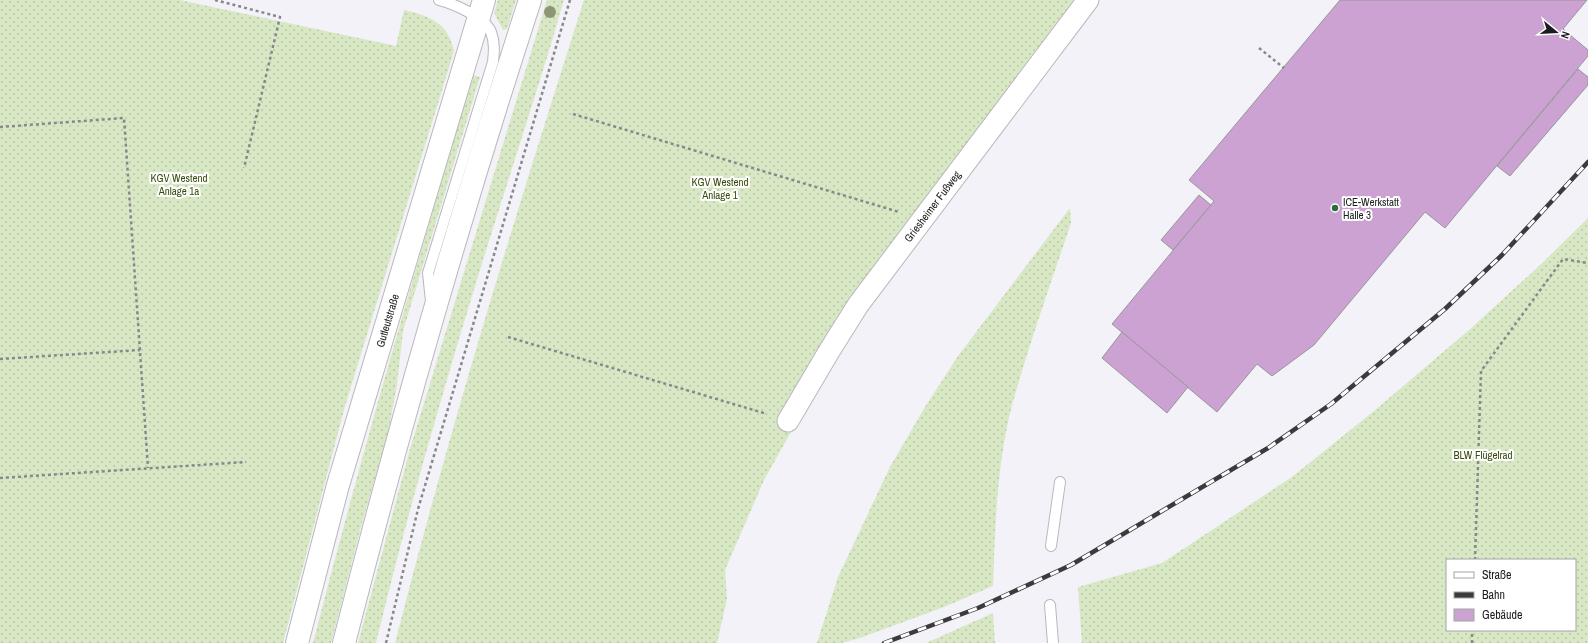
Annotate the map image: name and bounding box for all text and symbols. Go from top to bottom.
north arrow [1536,12,1576,52]
text: N [1558,30,1573,40]
street label: Griesheimer Fußweg [901,168,964,245]
park label: KGV Westend Anlage 1a [150,171,208,198]
park label: KGV Westend Anlage 1 [691,175,749,202]
place label: ICE-Werkstatt Halle 3 [1343,195,1399,222]
marker: ICE-Werkstatt Halle 3 [1330,203,1340,213]
street label: Gutleutstraße [373,292,402,349]
park label: BLW Flügelrad [1454,448,1513,462]
legend [1446,559,1576,631]
text: Straße [1482,567,1512,583]
text: Bahn [1482,587,1505,603]
text: Gebäude [1482,607,1523,623]

